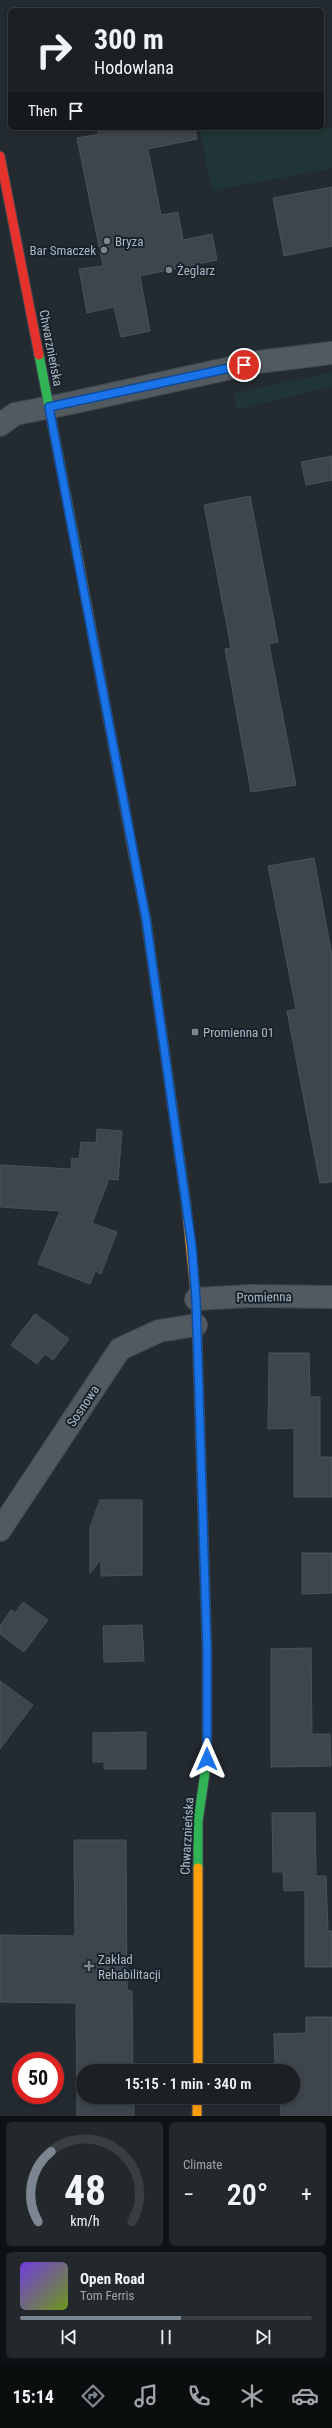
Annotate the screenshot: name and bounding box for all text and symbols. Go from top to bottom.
text: 300 m [94,23,164,56]
icon: right [28,24,80,76]
text: Hodowlana [94,57,174,78]
icon: arrive [65,100,87,122]
text: Then [28,102,57,120]
place label: Bryza [115,234,144,249]
marker: Bryza [102,236,112,246]
place label: Bar Smaczek [29,243,96,258]
marker: Bar Smaczek [99,245,109,255]
place label: Żeglarz [177,263,215,278]
marker: Żeglarz [164,265,174,275]
street label: Chwarznieńska [36,308,66,388]
pin [227,348,261,382]
icon: arrive [233,354,255,376]
place label: Promienna 01 [203,1025,274,1040]
marker: Promienna 01 [190,1027,200,1037]
street label: Promienna [236,1289,292,1305]
street label: Sosnowa [64,1382,102,1430]
position arrow [186,1738,228,1780]
street label: Chwarznieńska [177,1797,197,1875]
place label: Zakład Rehabilitacji [98,1952,161,1982]
marker: Zakład Rehabilitacji [83,1960,95,1972]
speed limit sign: 50 [12,2052,64,2104]
text: 15:15 · 1 min · 340 m [125,2075,251,2093]
text: Climate [183,2157,222,2172]
text: 48 [63,2166,106,2215]
text: 20° [227,2177,268,2212]
text: − [183,2182,194,2207]
text: + [301,2182,312,2207]
text: km/h [70,2213,99,2229]
text: Open Road [80,2270,145,2288]
text: Tom Ferris [80,2288,134,2303]
icon: previous [58,2326,80,2348]
icon: pause [155,2326,177,2348]
icon: next [252,2326,274,2348]
icon: directions [79,2382,107,2410]
icon: music [132,2382,160,2410]
icon: phone [185,2382,213,2410]
icon: climate [238,2382,266,2410]
icon: car [291,2382,319,2410]
text: 15:14 [13,2386,54,2407]

